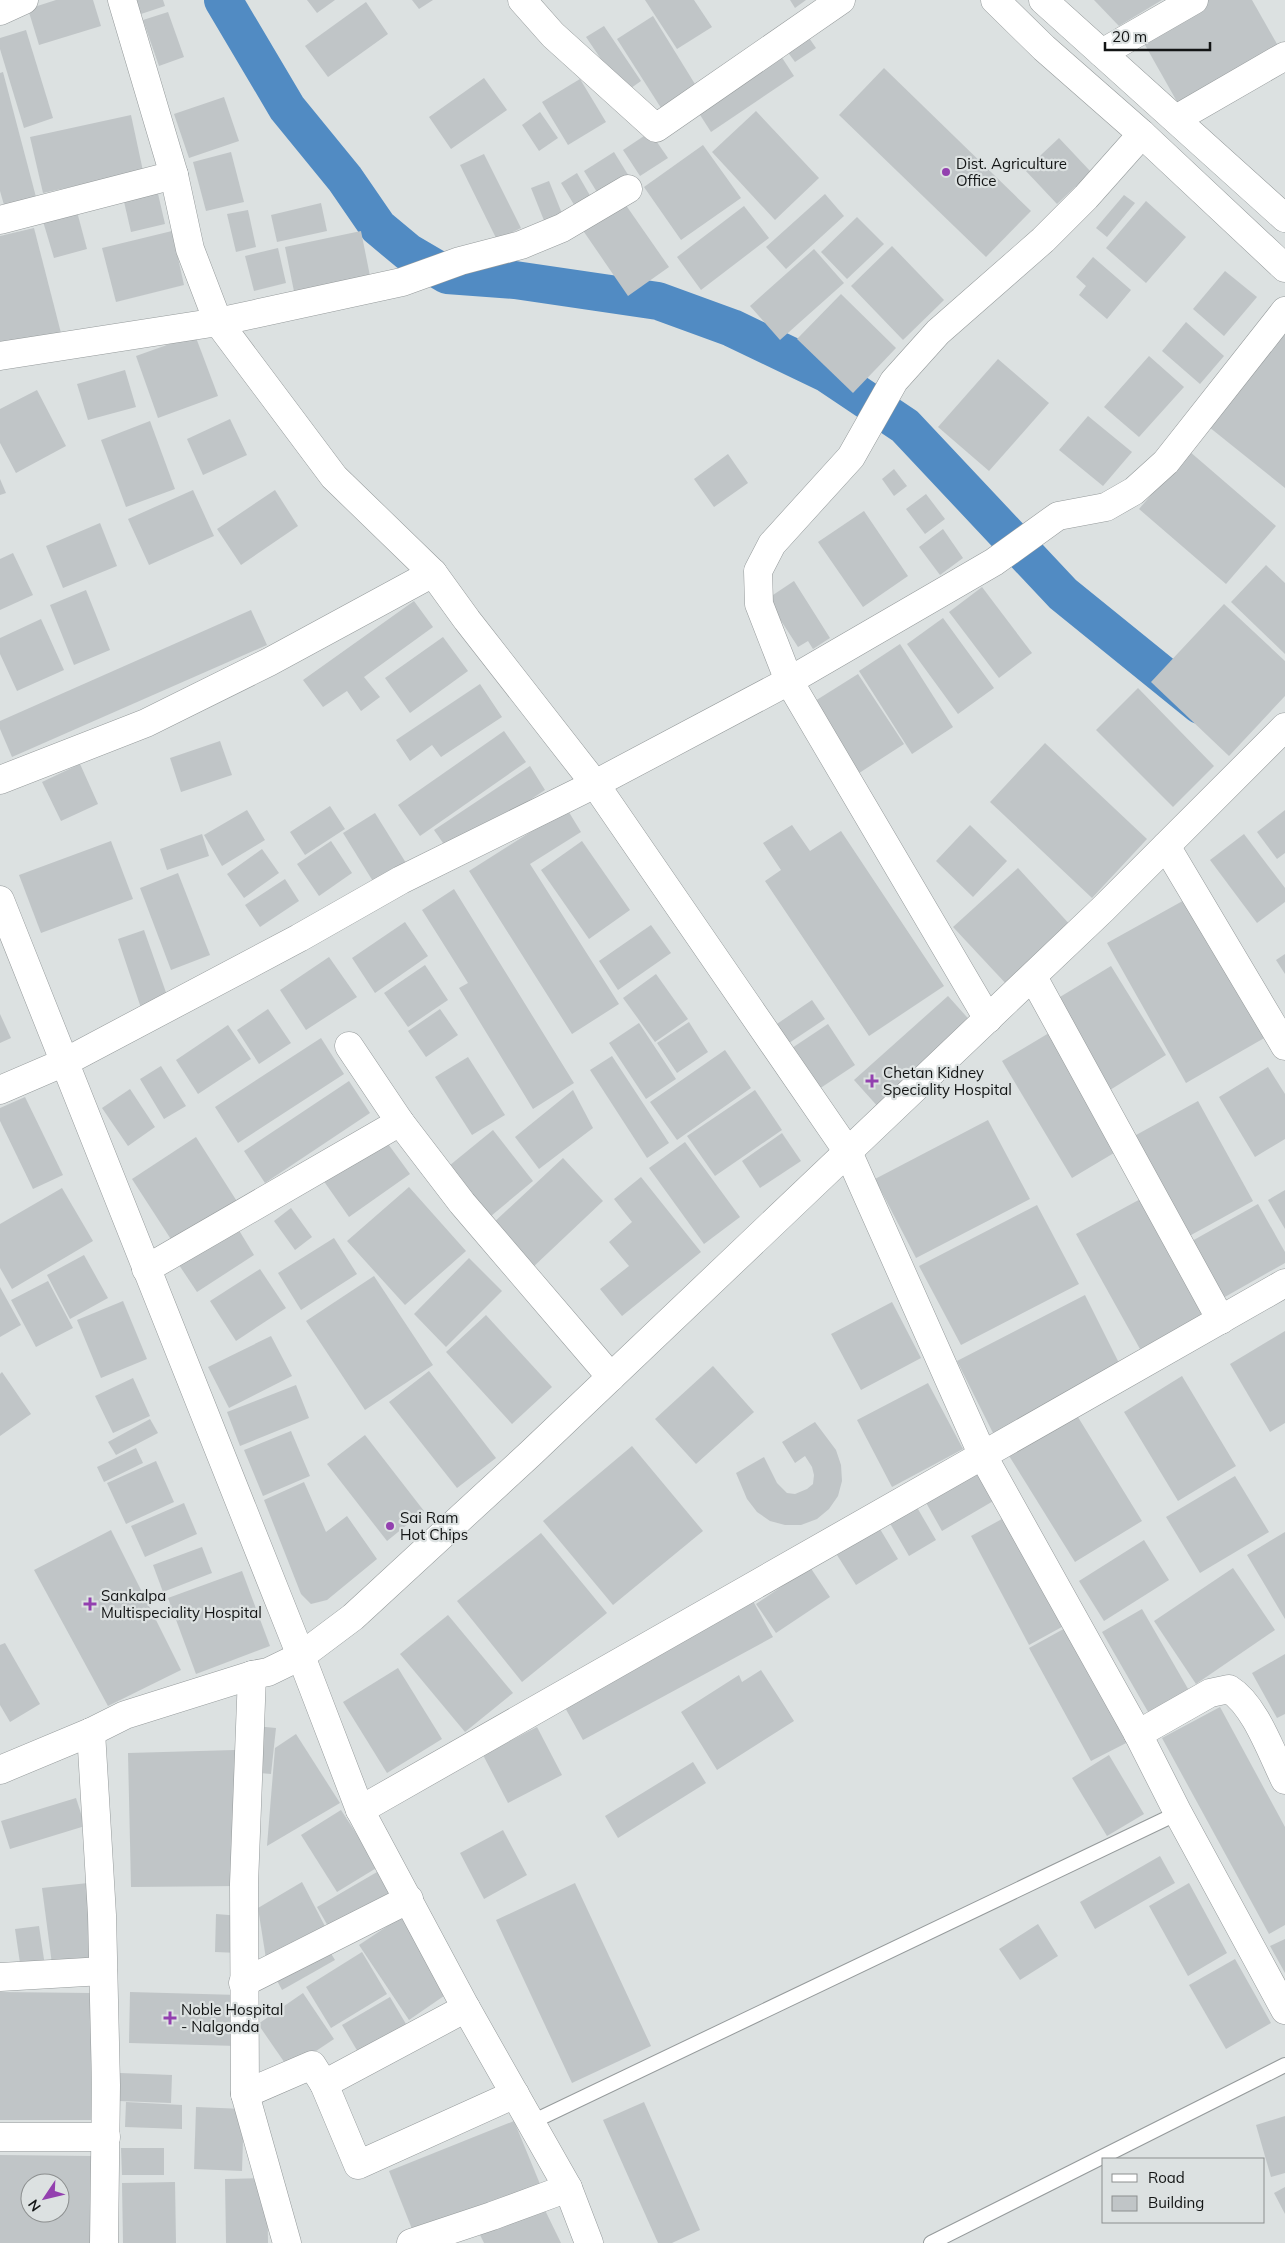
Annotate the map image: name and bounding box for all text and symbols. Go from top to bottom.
scale bar [1105,20,1210,52]
text: 20 m [1112,27,1147,46]
place label: Dist. Agriculture Office [956,154,1067,190]
marker: Dist. Agriculture Office [940,166,952,178]
place label: Chetan Kidney Speciality Hospital [883,1063,1012,1099]
marker: Chetan Kidney Speciality Hospital [865,1074,879,1088]
place label: Sai Ram Hot Chips [400,1508,468,1544]
marker: Sai Ram Hot Chips [384,1520,396,1532]
place label: Sankalpa Multispeciality Hospital [101,1586,262,1622]
marker: Sankalpa Multispeciality Hospital [83,1597,97,1611]
place label: Noble Hospital - Nalgonda [181,2000,283,2036]
marker: Noble Hospital - Nalgonda [163,2011,177,2025]
legend [1102,2158,1265,2223]
text: Road [1148,2168,1185,2187]
north arrow [20,2173,70,2223]
text: Building [1148,2193,1204,2212]
text: N [24,2196,45,2215]

